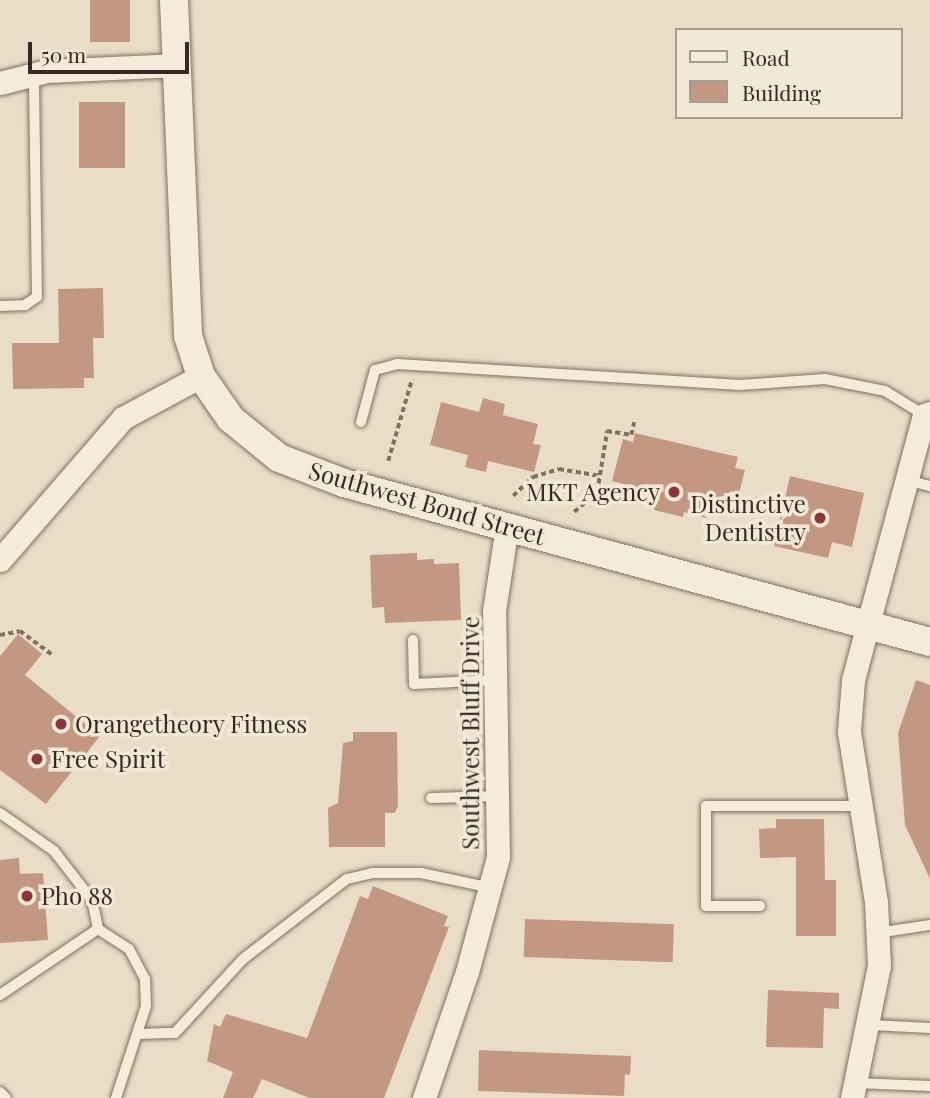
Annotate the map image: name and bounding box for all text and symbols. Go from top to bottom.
scale bar [32,28,192,72]
legend [674,28,902,119]
text: 50 m [41,40,86,68]
text: Road [742,43,790,71]
text: Building [742,78,821,106]
street label: Southwest Bond Street [305,455,549,551]
place label: MKT Agency [525,478,660,506]
marker: MKT Agency [666,484,682,500]
place label: Distinctive Dentistry [690,490,806,546]
marker: Distinctive Dentistry [812,510,828,526]
street label: Southwest Bluff Drive [456,616,484,850]
place label: Orangetheory Fitness [75,710,308,738]
marker: Orangetheory Fitness [53,716,69,732]
place label: Free Spirit [51,745,165,773]
marker: Free Spirit [29,751,45,767]
place label: Pho 88 [41,882,113,910]
marker: Pho 88 [19,888,35,904]

